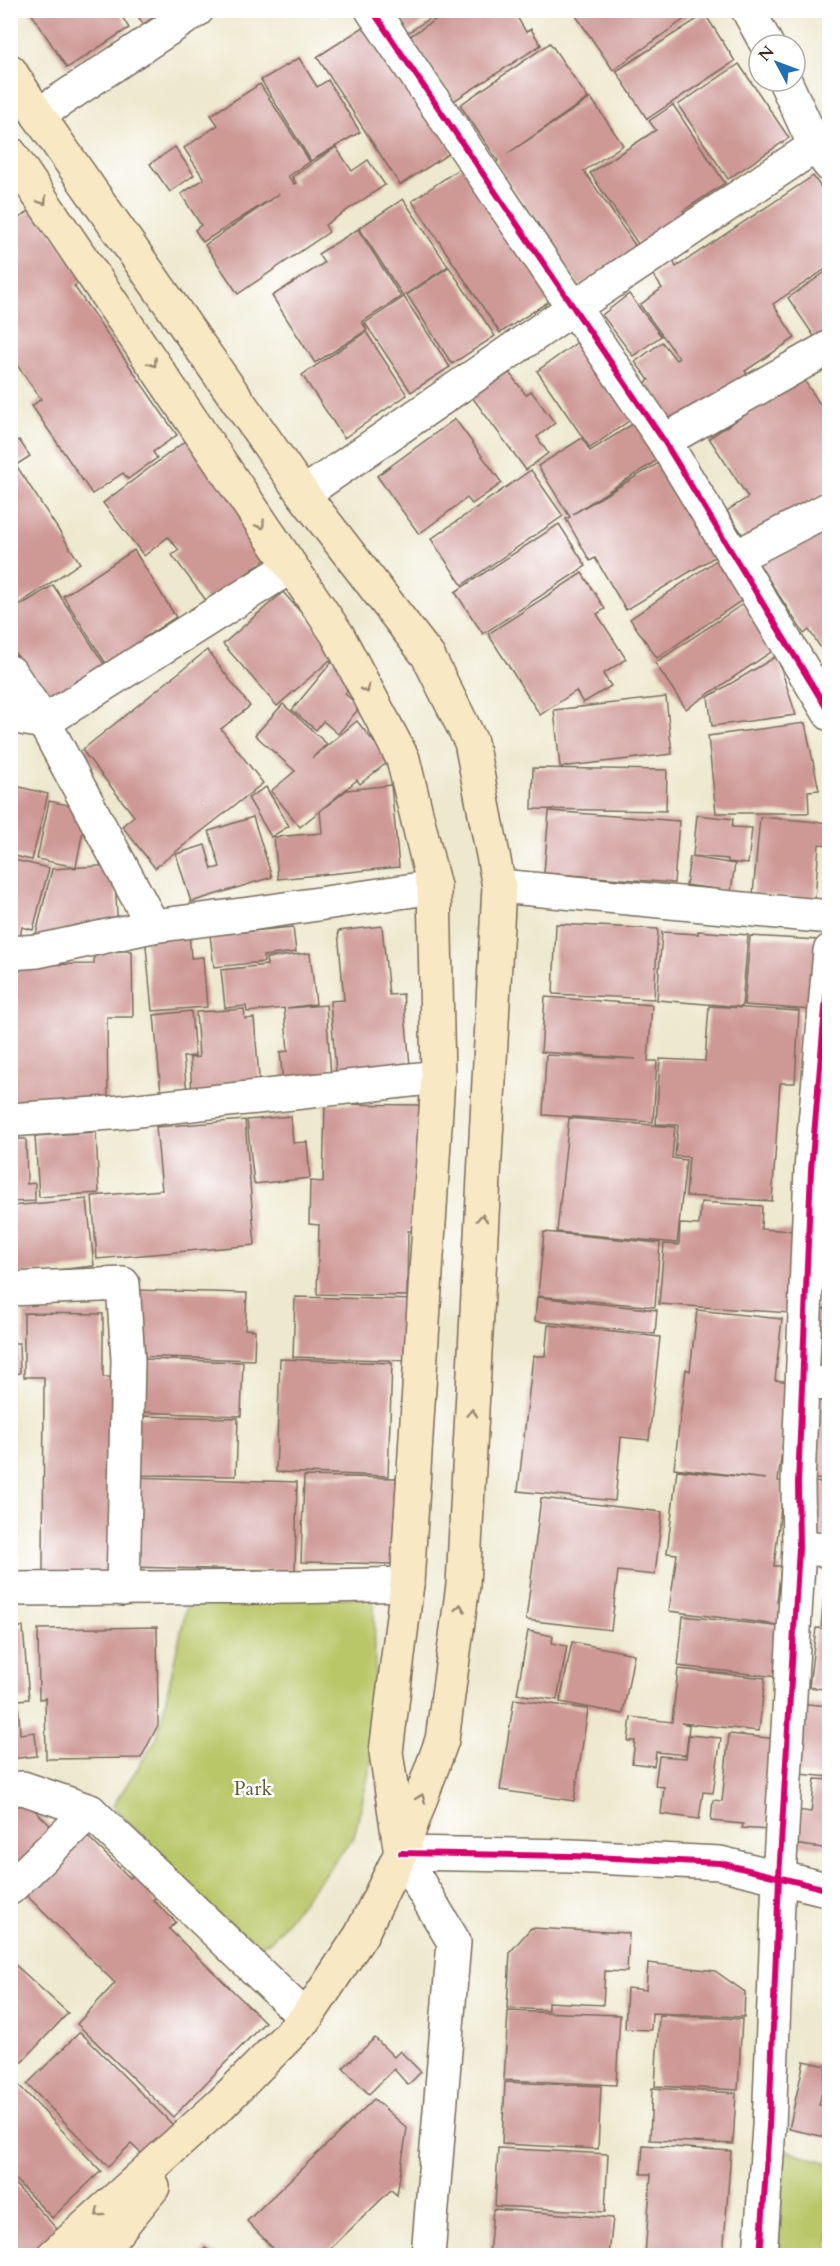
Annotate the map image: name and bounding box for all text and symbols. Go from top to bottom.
north arrow [747,33,807,93]
text: N [754,41,779,66]
one-way arrow [36,195,47,206]
one-way arrow [146,356,157,367]
one-way arrow [254,518,265,529]
one-way arrow [359,683,370,693]
one-way arrow [476,1214,489,1223]
one-way arrow [466,1409,479,1418]
one-way arrow [454,1603,466,1612]
park label: Park [234,1775,273,1802]
one-way arrow [414,1793,426,1804]
one-way arrow [96,2206,106,2217]

